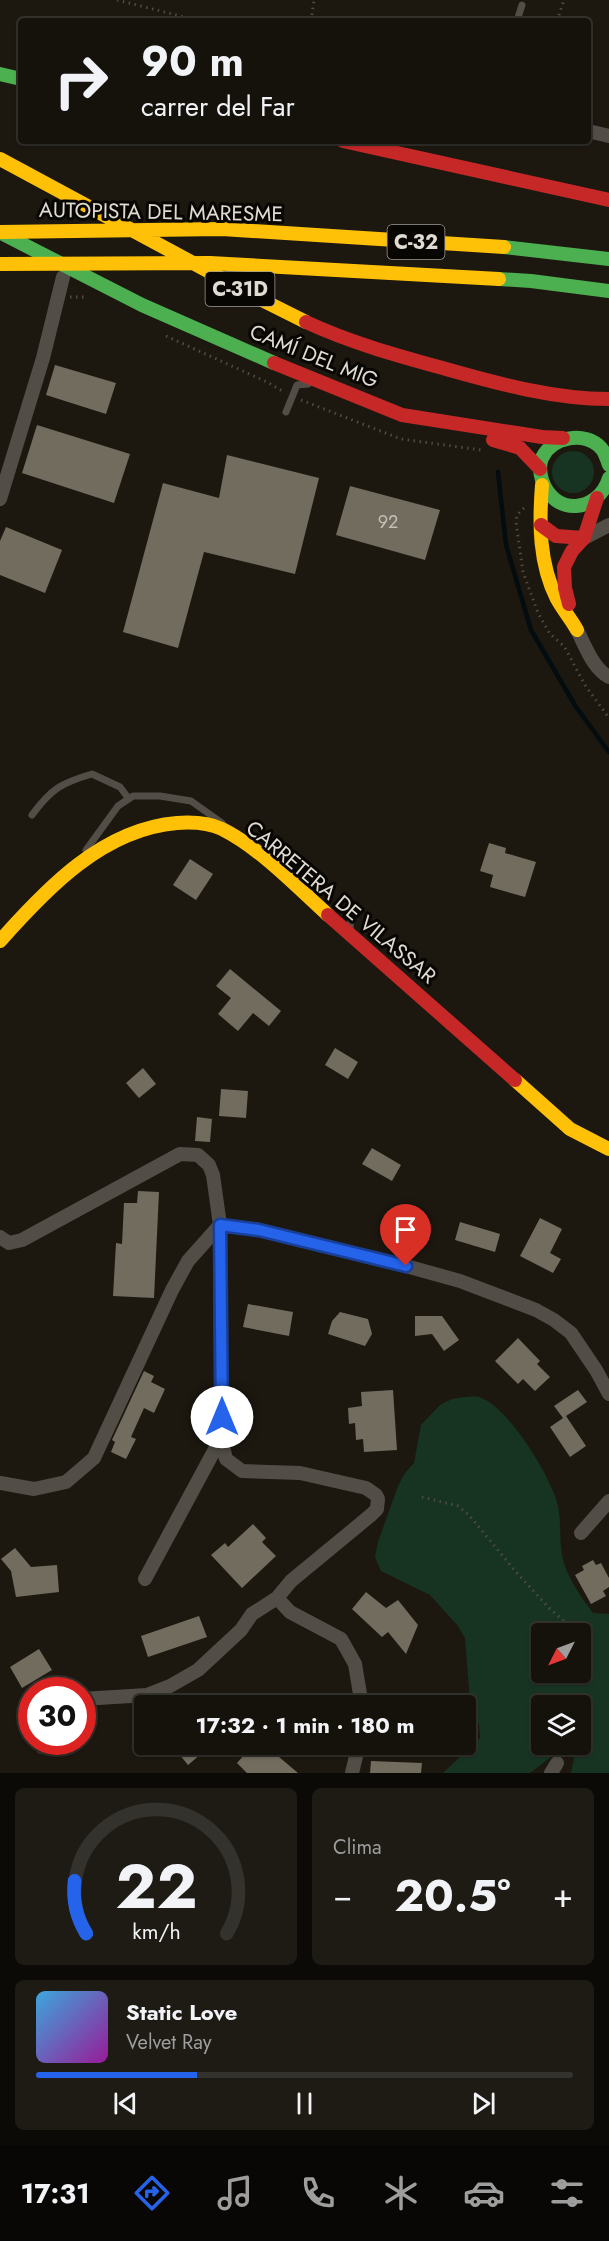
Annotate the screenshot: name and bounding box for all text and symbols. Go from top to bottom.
text: 90 m [141,31,244,92]
icon: right [42,42,120,120]
text: carrer del Far [141,87,295,126]
street label: AUTOPISTA DEL MARESME [39,195,283,229]
road number: C-32 [388,225,444,259]
road number: C-31D [206,272,274,306]
street label: CAMÍ DEL MIG [245,317,383,395]
house number: 92 [378,509,398,535]
street label: CARRETERA DE VILASSAR [239,813,443,991]
pin [380,1204,431,1266]
icon: arrive [389,1213,422,1246]
position arrow [190,1385,254,1449]
north arrow [531,1623,591,1683]
map controls [531,1623,591,1755]
speed limit sign: 30 [18,1677,96,1755]
button: layers [531,1695,591,1755]
text: 17:32 · 1 min · 180 m [196,1709,414,1741]
text: Clima [333,1833,382,1862]
text: 22 [115,1841,197,1931]
text: 20.5° [394,1863,511,1928]
text: − [333,1872,352,1919]
text: + [553,1872,573,1919]
text: km/h [132,1916,180,1947]
text: Static Love [126,1996,237,2028]
text: Velvet Ray [126,2028,212,2057]
icon: previous [109,2087,142,2120]
icon: pause [288,2087,321,2120]
icon: next [467,2087,500,2120]
icon: directions [131,2172,173,2214]
icon: music [214,2172,256,2214]
icon: phone [297,2172,339,2214]
icon: climate [380,2172,422,2214]
icon: car [463,2172,505,2214]
icon: filters [546,2172,588,2214]
text: 17:31 [21,2174,90,2213]

